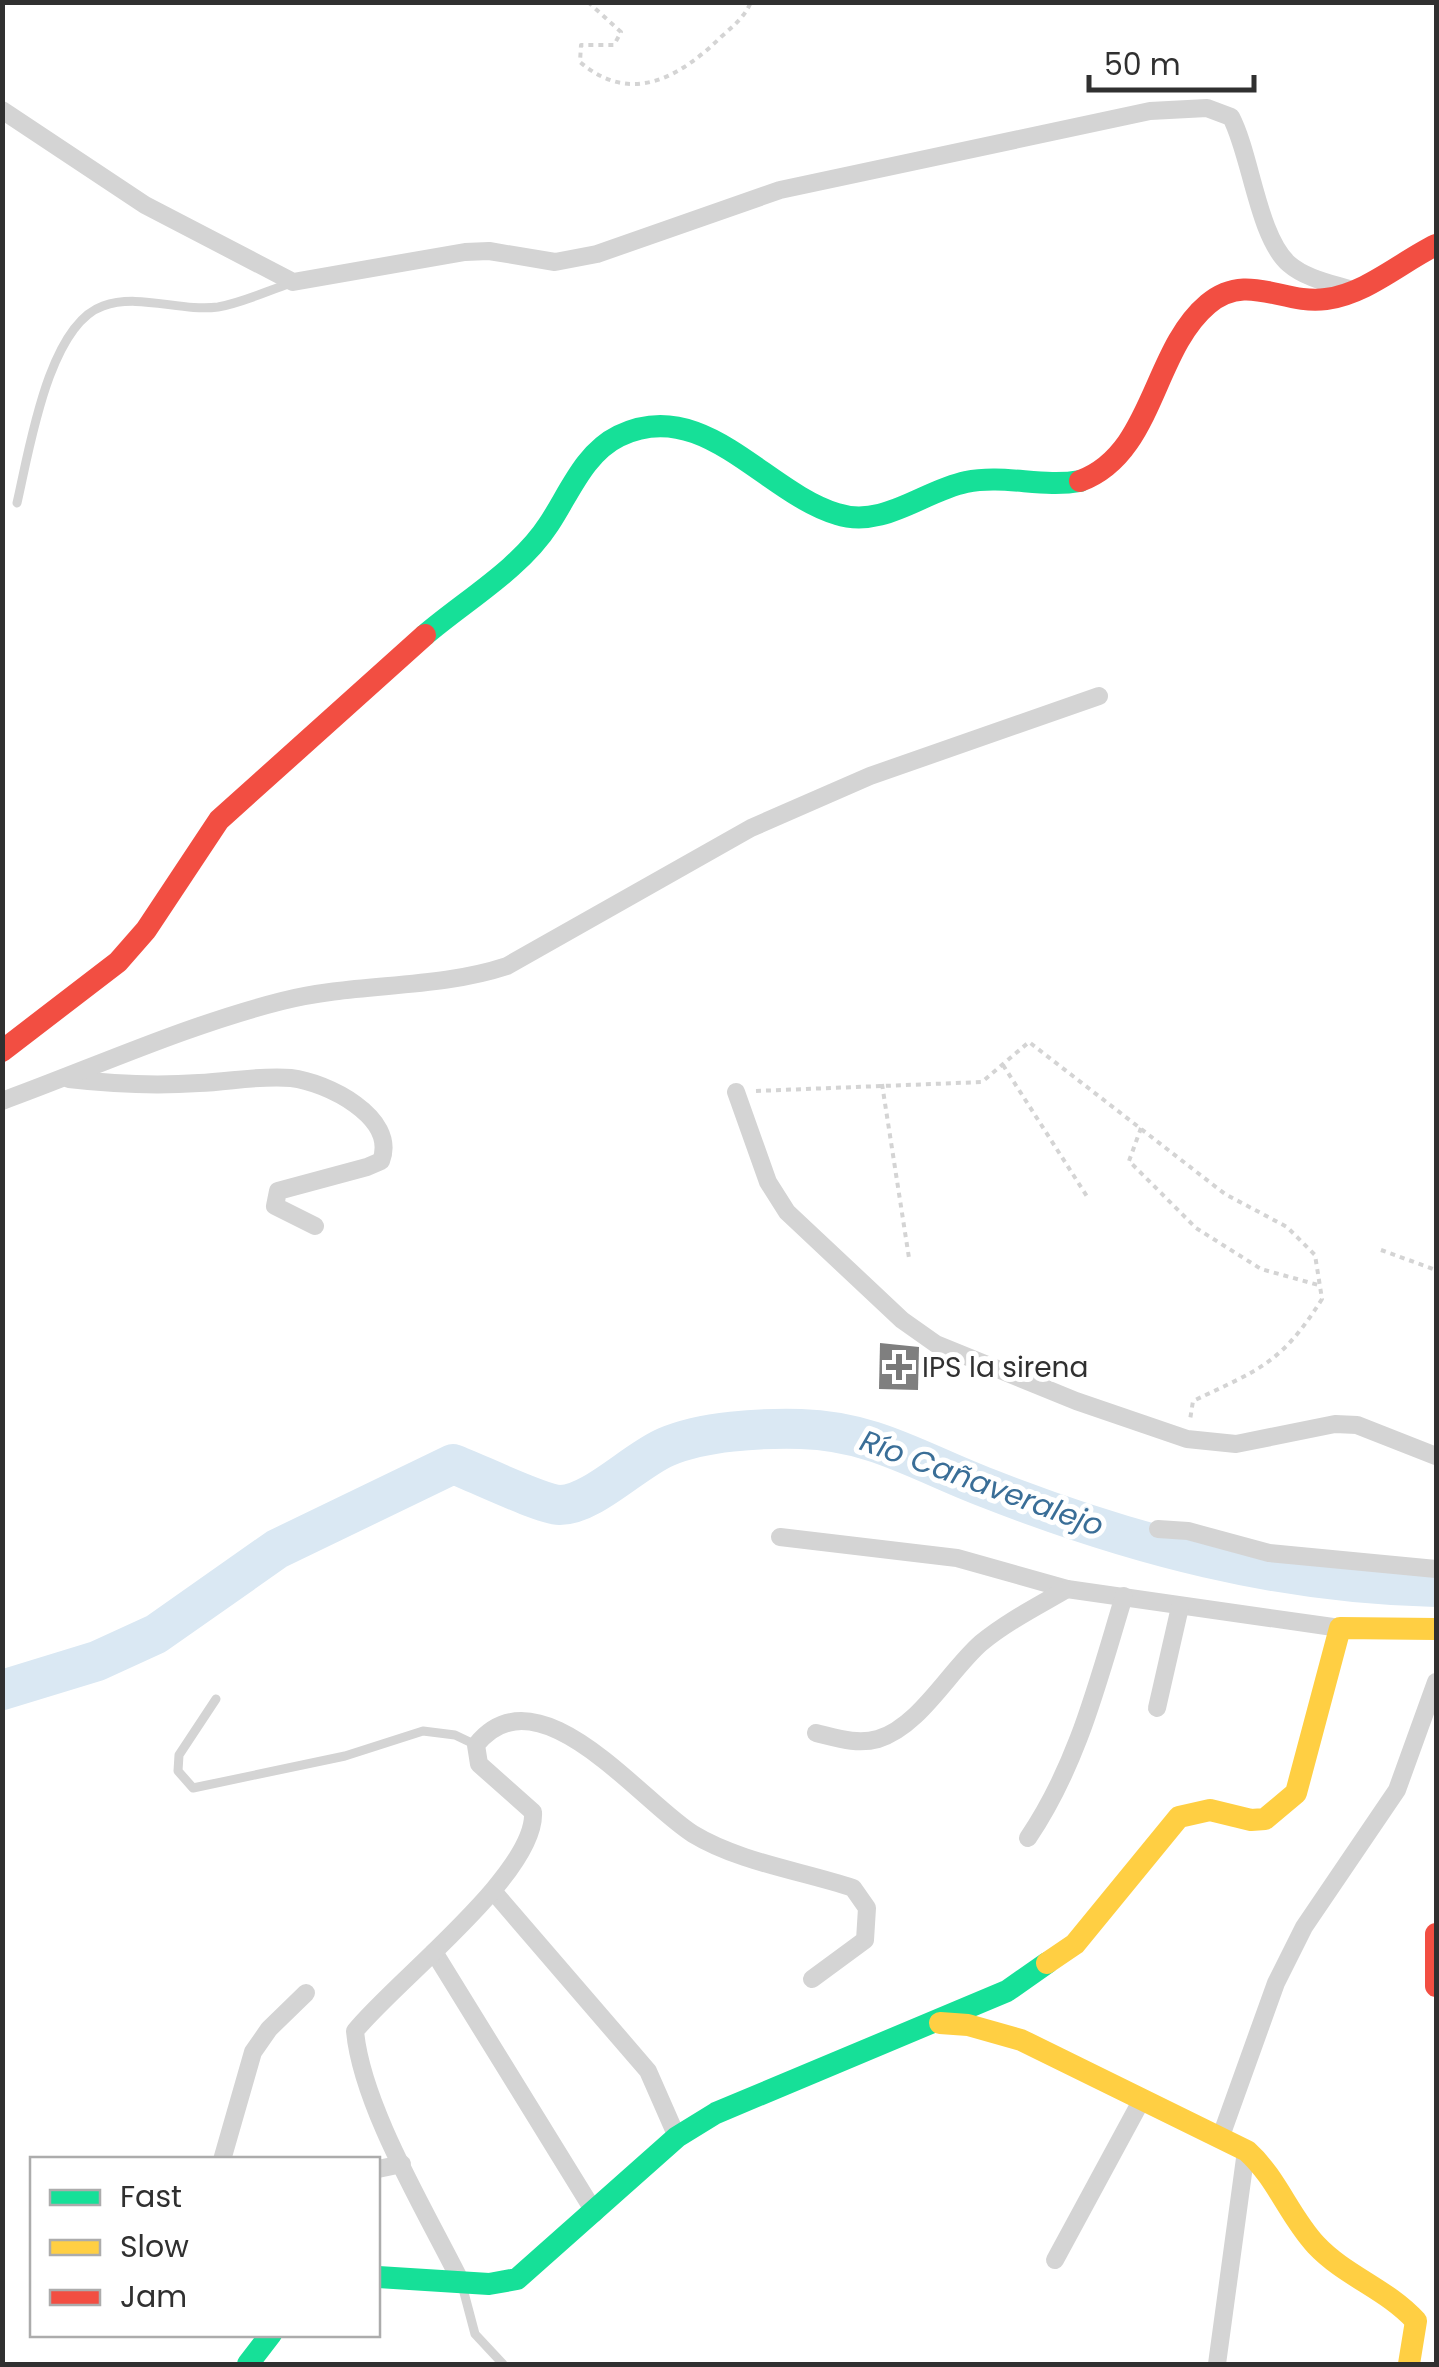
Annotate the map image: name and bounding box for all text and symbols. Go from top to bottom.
scale bar [1089,30,1254,92]
text: 50 m [1104,43,1181,86]
place label: IPS la sirena [922,1348,1088,1387]
marker: IPS la sirena [886,1354,912,1380]
water label: Río Cañaveralejo [854,1419,1110,1547]
legend [30,2157,380,2337]
text: Fast [120,2175,182,2218]
text: Slow [120,2225,189,2268]
text: Jam [120,2275,187,2318]

